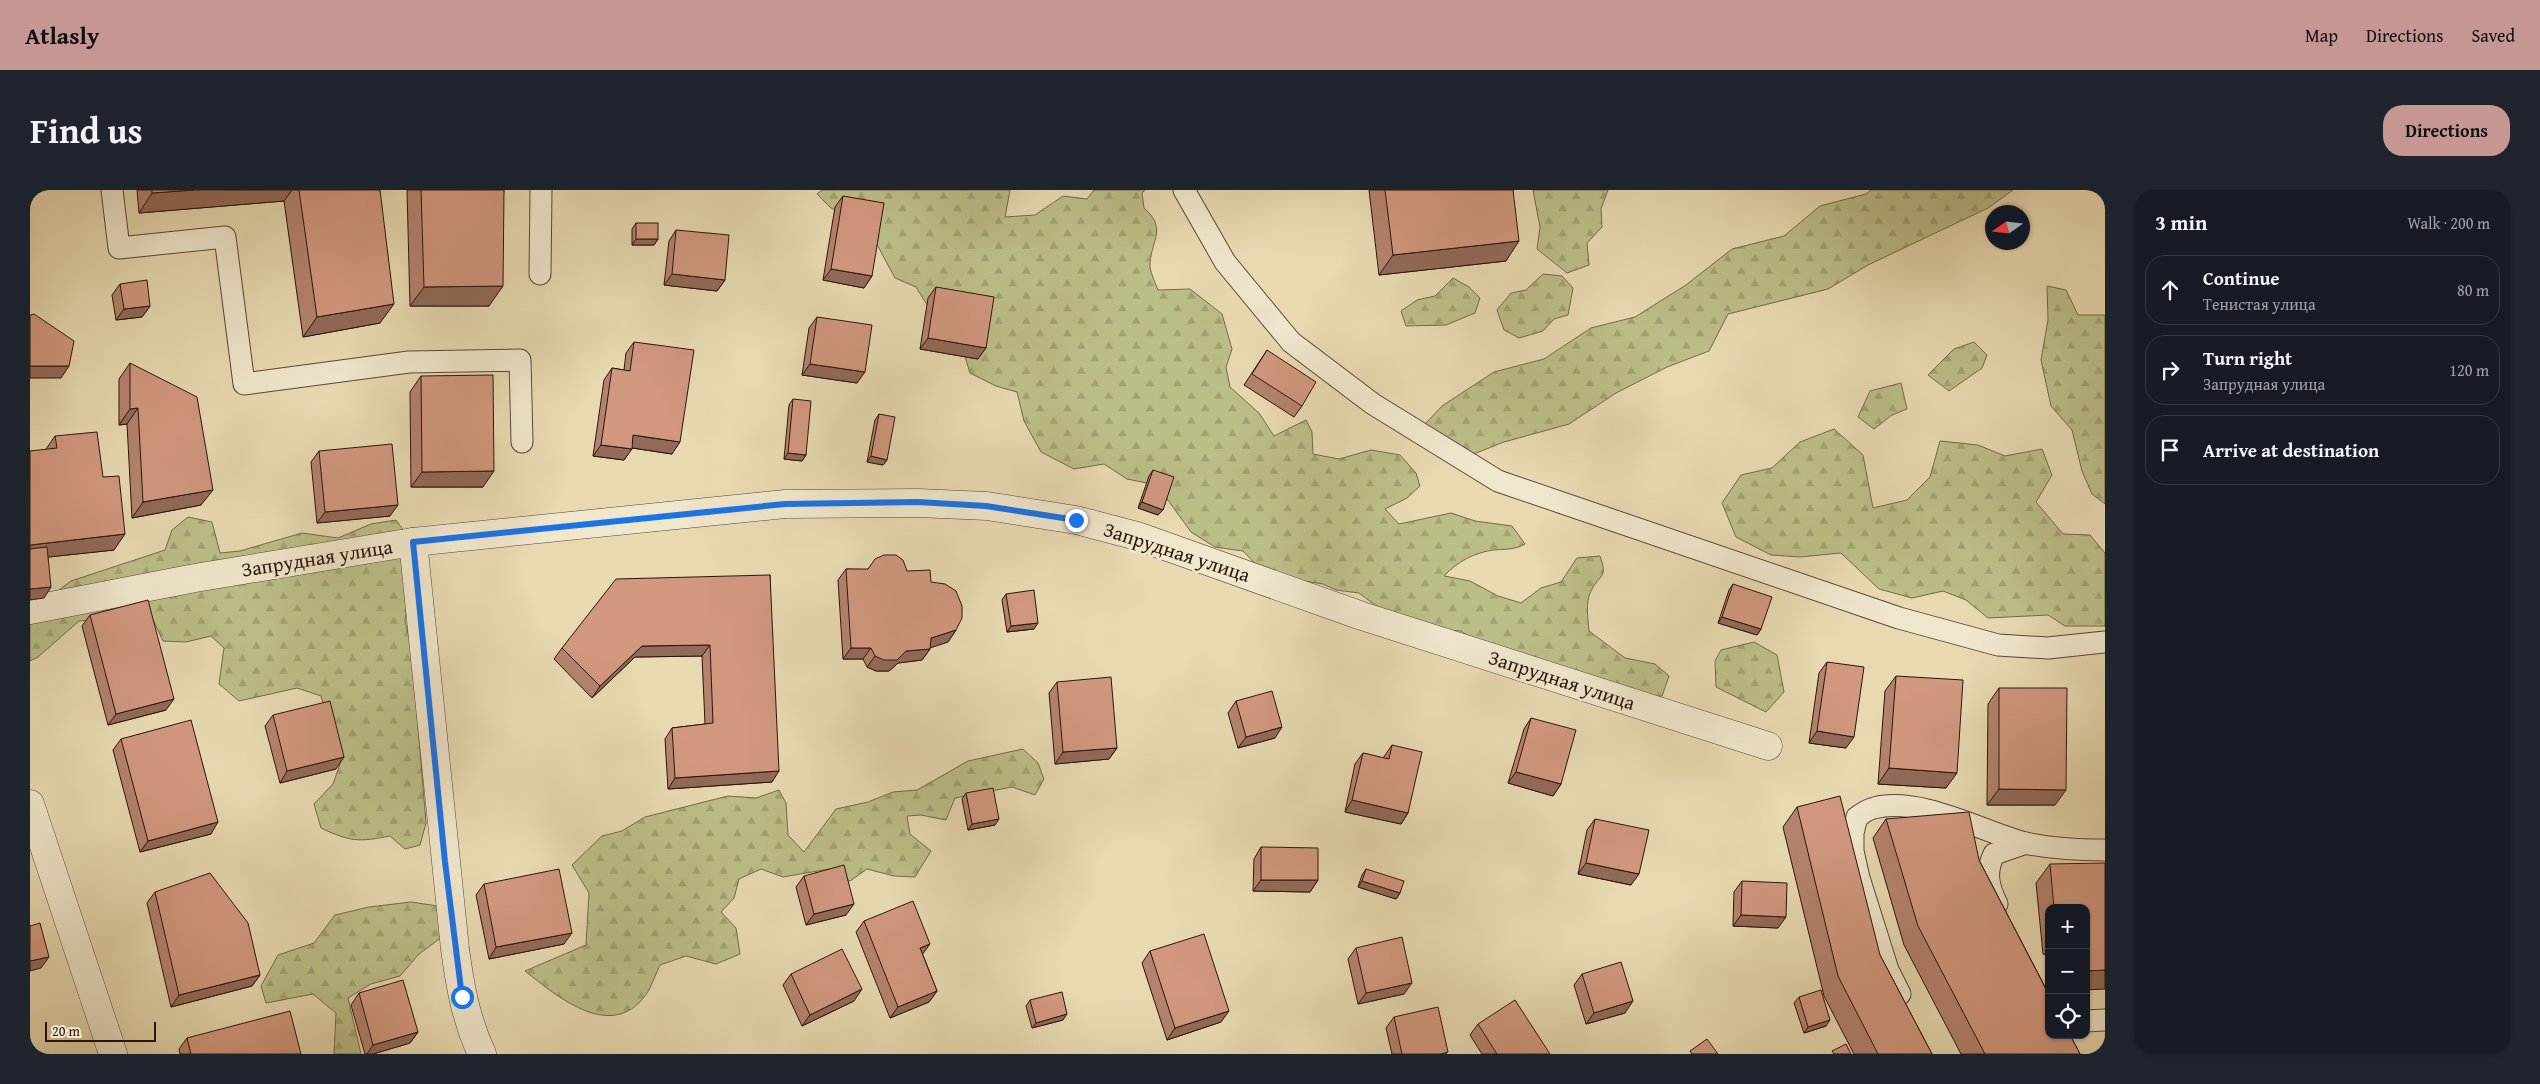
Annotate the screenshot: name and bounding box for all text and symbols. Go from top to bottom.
text: Atlasly [25,18,99,53]
text: Map [2305,22,2338,49]
text: Directions [2366,22,2443,49]
text: Saved [2471,22,2515,49]
text: Find us [30,105,143,156]
button: Directions [2383,105,2510,156]
north arrow [1985,205,2030,250]
text: 3 min [2155,207,2207,238]
text: Walk · 200 m [2407,211,2490,235]
text: Continue [2203,264,2280,292]
icon: ahead [2156,276,2184,304]
text: 80 m [2457,278,2489,302]
text: Тенистая улица [2203,292,2316,316]
text: Turn right [2203,344,2292,372]
icon: right [2156,356,2184,384]
text: 120 m [2449,358,2489,382]
text: Запрудная улица [2203,372,2325,396]
icon: arrive [2156,436,2184,464]
text: Arrive at destination [2203,436,2379,464]
route end [1065,509,1088,532]
street label: Запрудная улица [1100,514,1255,589]
street label: Запрудная улица [239,531,395,584]
street label: Запрудная улица [1485,642,1640,717]
map controls [2045,904,2090,1039]
button: + [2045,904,2090,949]
button: − [2045,949,2090,994]
route start [451,986,474,1009]
button: locate [2045,994,2090,1039]
scale bar [45,1019,156,1042]
text: 20 m [52,1021,80,1041]

